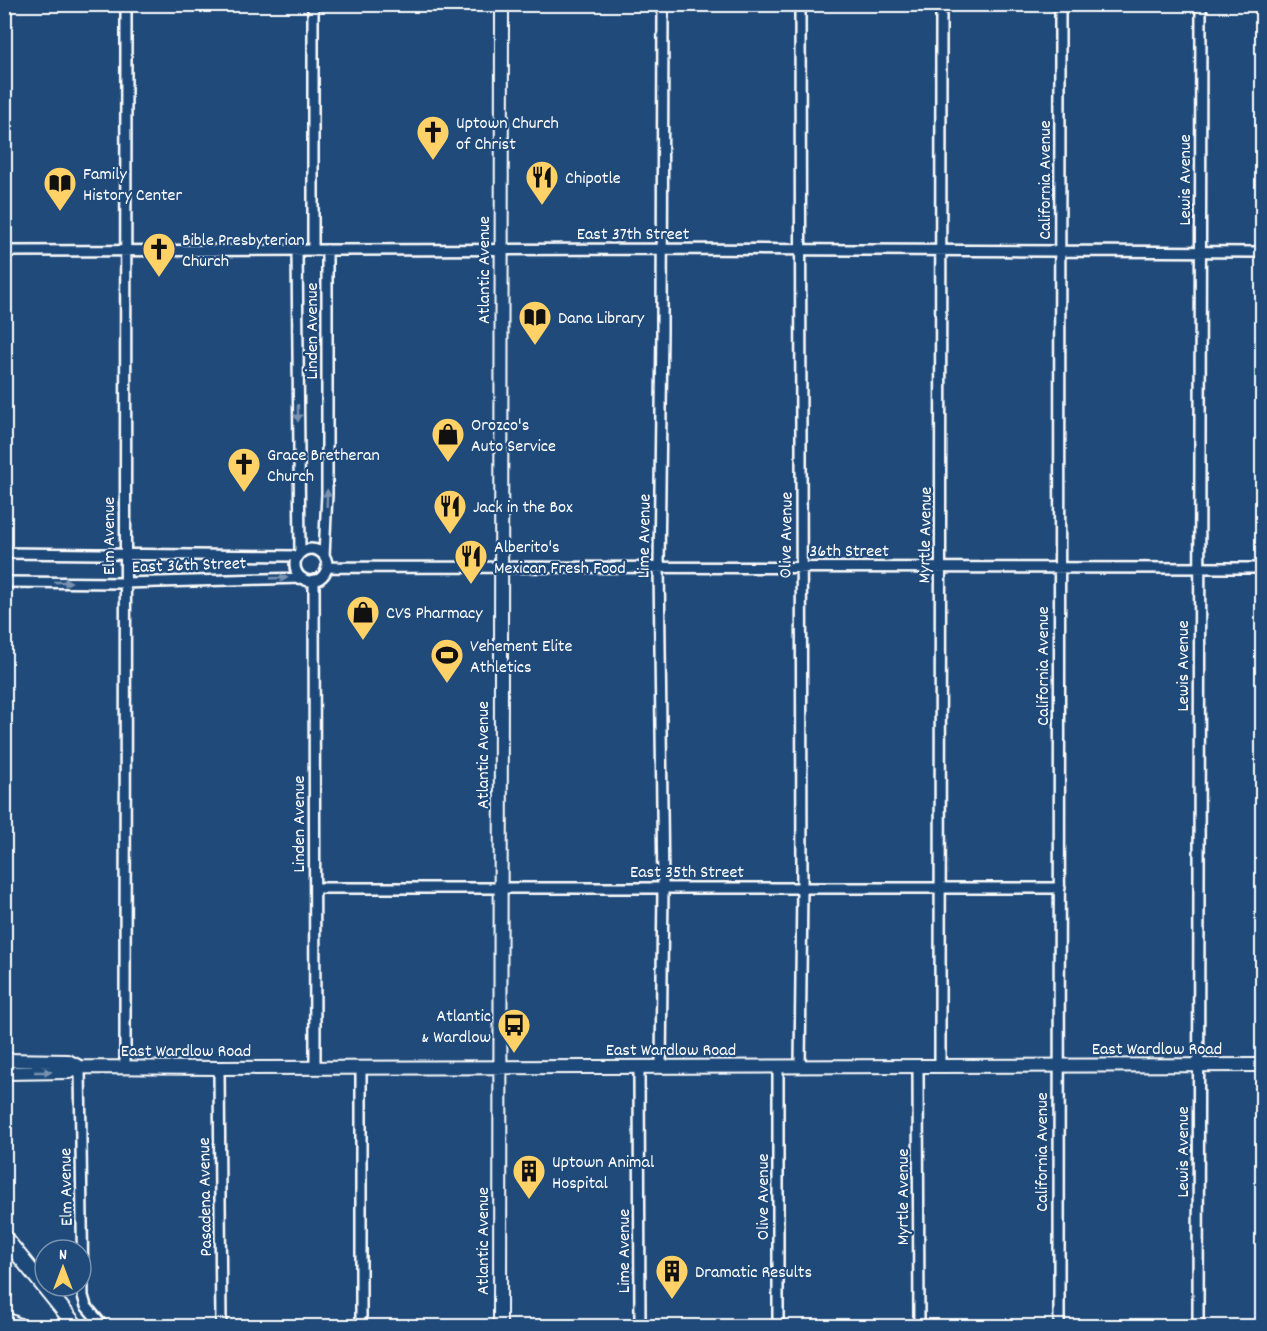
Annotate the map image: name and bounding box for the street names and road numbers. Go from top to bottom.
street label: California Avenue [1034,120,1059,240]
street label: Lewis Avenue [1174,134,1199,226]
street label: Atlantic Avenue [473,216,498,324]
street label: East 37th Street [577,223,690,248]
street label: Linden Avenue [301,282,326,380]
street label: Myrtle Avenue [913,486,940,584]
street label: Olive Avenue [774,491,801,579]
street label: Lime Avenue [632,494,659,578]
street label: Elm Avenue [98,497,123,575]
street label: 36th Street [809,540,889,565]
street label: East 36th Street [131,552,247,581]
street label: California Avenue [1032,606,1057,726]
street label: Lewis Avenue [1172,620,1197,712]
street label: Atlantic Avenue [472,701,497,809]
street label: Linden Avenue [288,775,313,873]
street label: East 35th Street [630,861,744,886]
street label: East Wardlow Road [1092,1038,1222,1063]
street label: East Wardlow Road [606,1039,736,1064]
street label: East Wardlow Road [121,1040,251,1065]
street label: California Avenue [1031,1092,1056,1212]
street label: Lewis Avenue [1172,1106,1197,1198]
street label: Pasadena Avenue [193,1137,220,1257]
street label: Elm Avenue [54,1148,81,1226]
street label: Myrtle Avenue [892,1149,917,1245]
street label: Olive Avenue [752,1154,777,1240]
street label: Atlantic Avenue [472,1187,497,1295]
street label: Lime Avenue [613,1209,638,1293]

